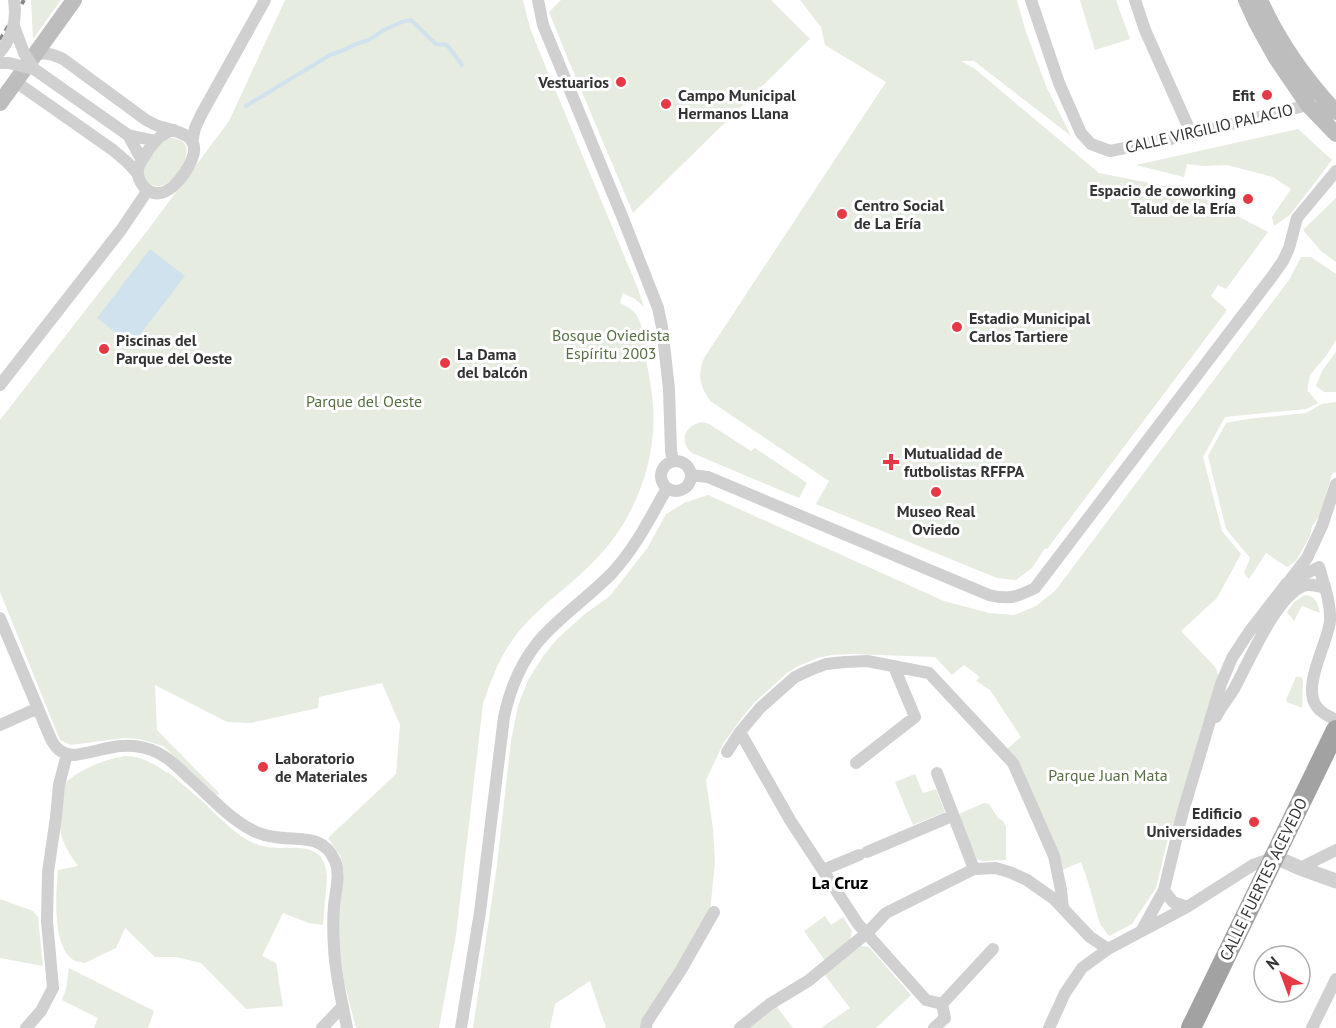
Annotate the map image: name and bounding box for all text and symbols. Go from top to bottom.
place label: Vestuarios [537,72,609,92]
marker: Vestuarios [614,75,628,89]
place label: Campo Municipal Hermanos Llana [678,85,796,123]
place label: Efit [1232,85,1255,105]
marker: Efit [1260,88,1274,102]
marker: Campo Municipal Hermanos Llana [659,97,673,111]
street label: CALLE VIRGILIO PALACIO [1123,99,1295,157]
place label: Espacio de coworking Talud de la Ería [1089,180,1236,218]
marker: Espacio de coworking Talud de la Ería [1241,192,1255,206]
place label: Centro Social de La Ería [854,195,944,233]
marker: Centro Social de La Ería [835,207,849,221]
place label: Estadio Municipal Carlos Tartiere [969,308,1090,346]
marker: Estadio Municipal Carlos Tartiere [950,320,964,334]
park label: Bosque Oviedista Espíritu 2003 [552,325,670,363]
place label: Piscinas del Parque del Oeste [116,330,232,368]
marker: Piscinas del Parque del Oeste [97,342,111,356]
place label: La Dama del balcón [457,344,528,382]
marker: La Dama del balcón [438,356,452,370]
park label: Parque del Oeste [306,391,422,411]
place label: Mutualidad de futbolistas RFFPA [904,443,1024,481]
marker: Mutualidad de futbolistas RFFPA [882,453,900,471]
marker: Museo Real Oviedo [929,485,943,499]
place label: Museo Real Oviedo [897,501,976,539]
place label: Laboratorio de Materiales [275,748,368,786]
marker: Laboratorio de Materiales [256,760,270,774]
park label: Parque Juan Mata [1048,765,1168,785]
street label: CALLE FUERTES ACEVEDO [1215,794,1311,964]
place label: Edificio Universidades [1147,803,1242,841]
marker: Edificio Universidades [1247,815,1261,829]
district label: La Cruz [812,871,868,894]
north arrow [1252,944,1312,1004]
text: N [1262,952,1283,974]

